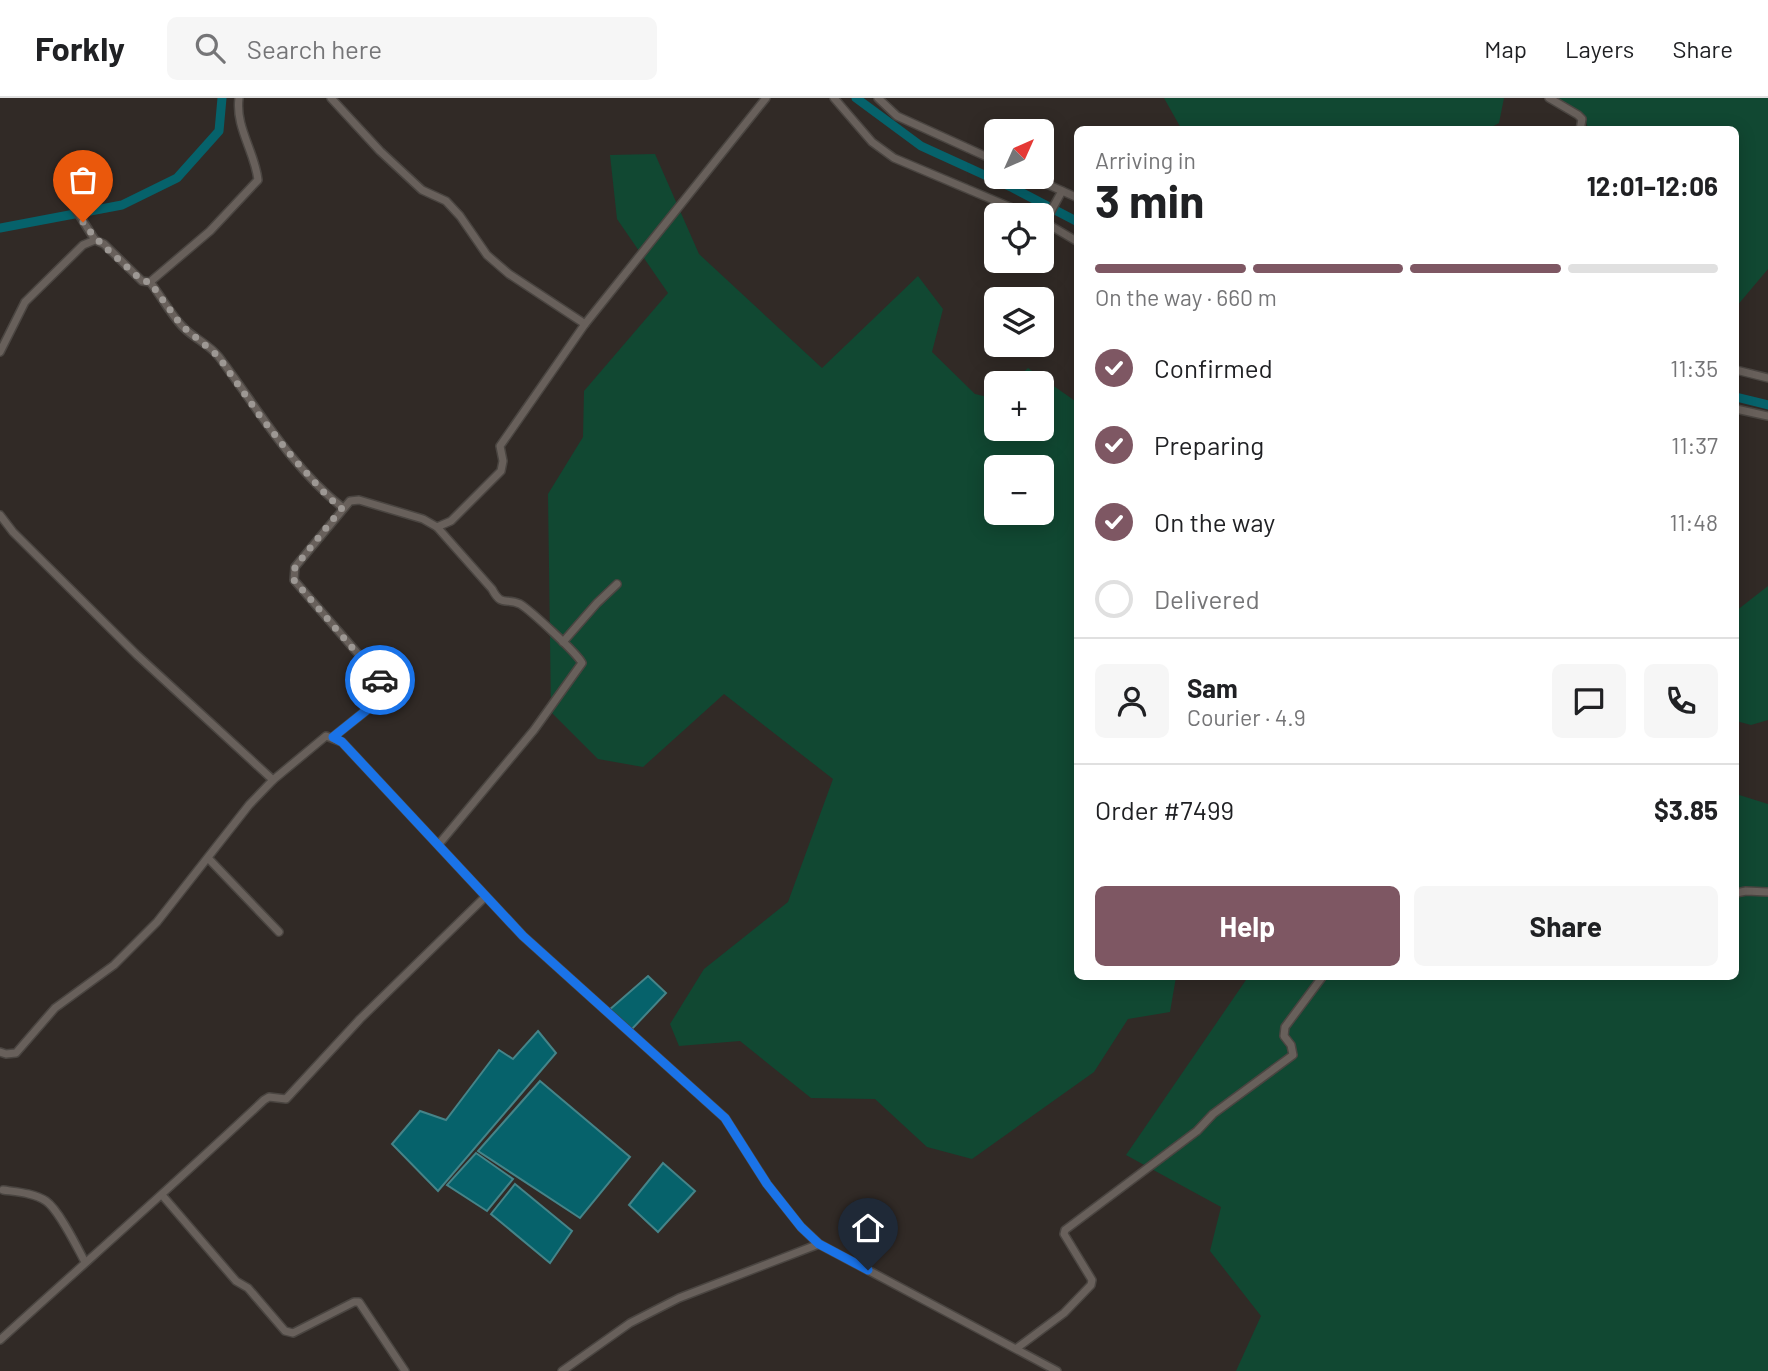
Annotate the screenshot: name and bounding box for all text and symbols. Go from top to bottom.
search box [167,17,657,80]
text: Forkly [35,28,125,68]
icon: search [191,29,229,67]
text: Search here [247,33,382,64]
text: Map [1484,34,1527,63]
text: Layers [1565,34,1634,63]
text: Share [1672,34,1733,63]
north arrow [984,119,1054,189]
map controls [984,119,1054,525]
text: Arriving in [1095,146,1196,174]
pin [53,150,113,222]
icon: bag [64,161,102,199]
text: 12:01–12:06 [1587,170,1718,201]
text: 3 min [1095,172,1204,227]
button: locate [984,203,1054,273]
text: On the way · 660 m [1095,283,1277,311]
button: layers [984,287,1054,357]
icon: check [1095,349,1133,387]
text: Confirmed [1154,352,1273,383]
text: 11:35 [1670,354,1718,382]
button: + [984,371,1054,441]
icon: check [1095,426,1133,464]
text: Preparing [1154,429,1264,460]
text: 11:37 [1671,431,1718,459]
button: − [984,455,1054,525]
icon: check [1095,503,1133,541]
text: On the way [1154,506,1275,537]
text: 11:48 [1669,508,1718,536]
text: Delivered [1154,583,1260,614]
courier [345,645,415,715]
icon: car [361,661,399,699]
button: person [1095,664,1169,738]
button: chat [1552,664,1626,738]
button: phone [1644,664,1718,738]
text: Sam [1187,672,1238,703]
text: Courier · 4.9 [1187,703,1306,731]
text: Order #7499 [1095,794,1234,825]
text: $3.85 [1654,794,1718,825]
button: Help [1095,886,1400,966]
button: Share [1414,886,1718,966]
pin [838,1198,898,1270]
icon: home [849,1209,887,1247]

